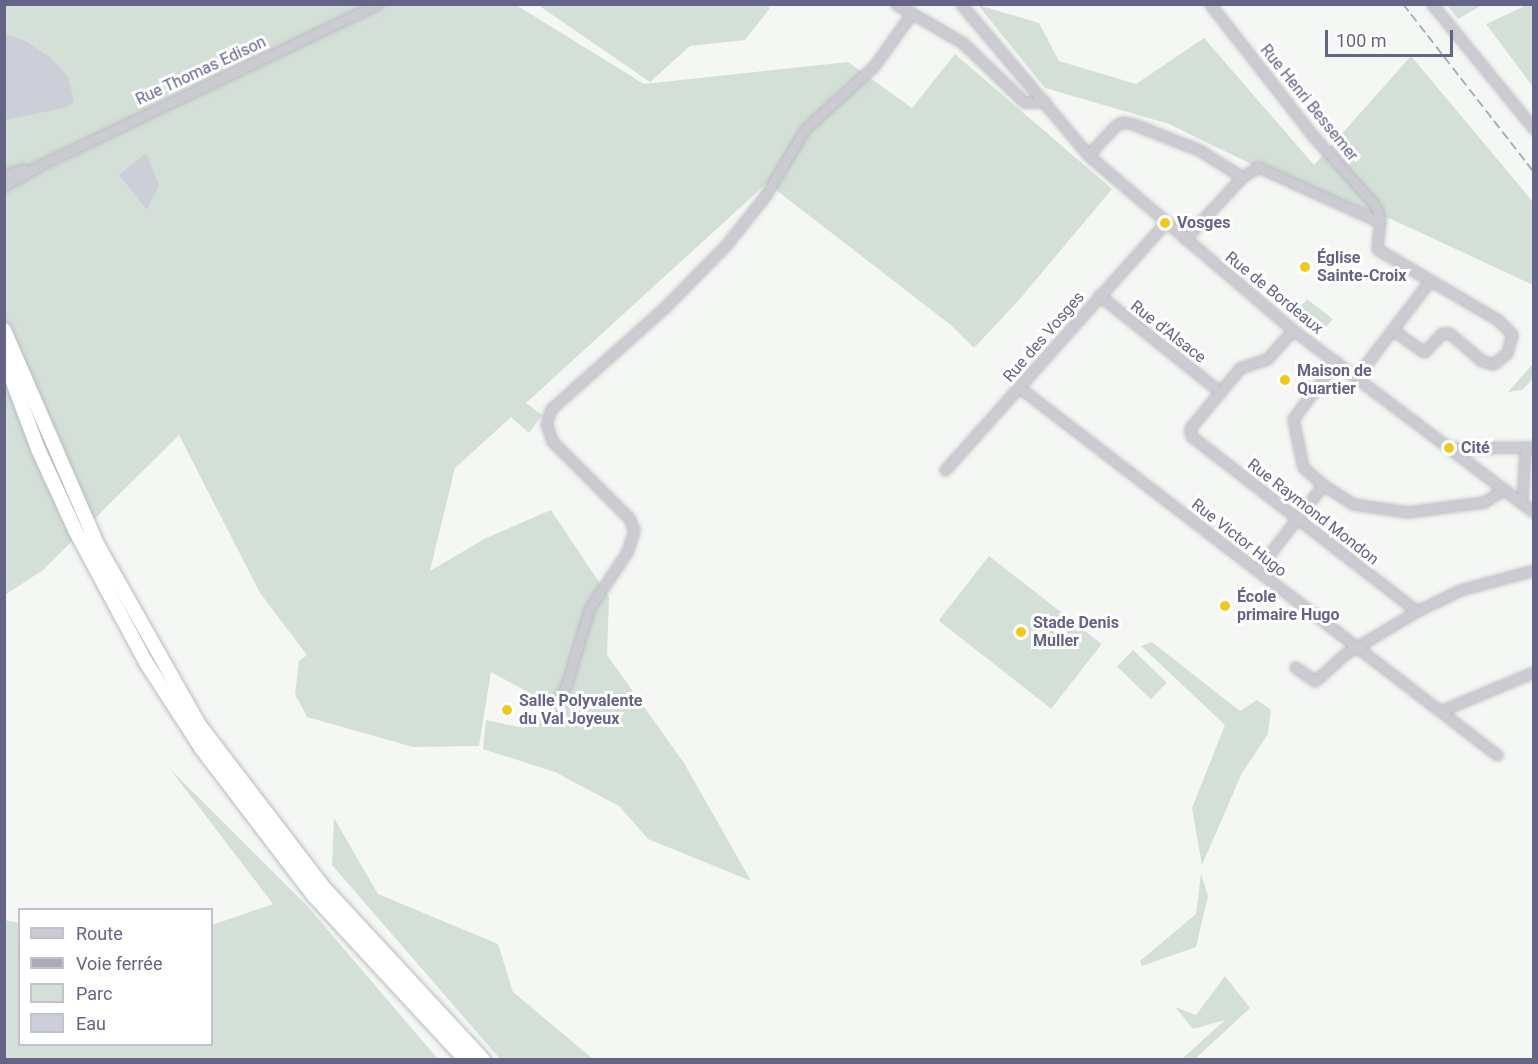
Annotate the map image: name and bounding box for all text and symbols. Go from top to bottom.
scale bar [1328,18,1456,56]
text: 100 m [1336,30,1387,51]
street label: Rue Thomas Edison [133,32,269,110]
street label: Rue Henri Bessemer [1256,41,1362,165]
place label: Vosges [1177,213,1230,233]
marker: Vosges [1158,216,1172,230]
street label: Rue de Bordeaux [1221,248,1327,338]
place label: Église Sainte-Croix [1317,248,1406,286]
marker: Église Sainte-Croix [1298,260,1312,274]
street label: Rue des Vosges [999,288,1089,386]
street label: Rue d'Alsace [1127,297,1209,367]
place label: Maison de Quartier [1297,361,1372,399]
marker: Maison de Quartier [1278,373,1292,387]
place label: Cité [1461,438,1490,458]
marker: Cité [1442,441,1456,455]
street label: Rue Raymond Mondon [1244,455,1382,569]
street label: Rue Victor Hugo [1188,495,1290,581]
place label: École primaire Hugo [1237,587,1340,625]
marker: École primaire Hugo [1218,599,1232,613]
place label: Stade Denis Muller [1033,613,1119,651]
marker: Stade Denis Muller [1014,625,1028,639]
place label: Salle Polyvalente du Val Joyeux [519,691,642,729]
marker: Salle Polyvalente du Val Joyeux [500,703,514,717]
legend [18,908,213,1046]
text: Route [76,923,123,944]
text: Voie ferrée [76,953,162,974]
text: Parc [76,983,112,1004]
text: Eau [76,1013,106,1034]

